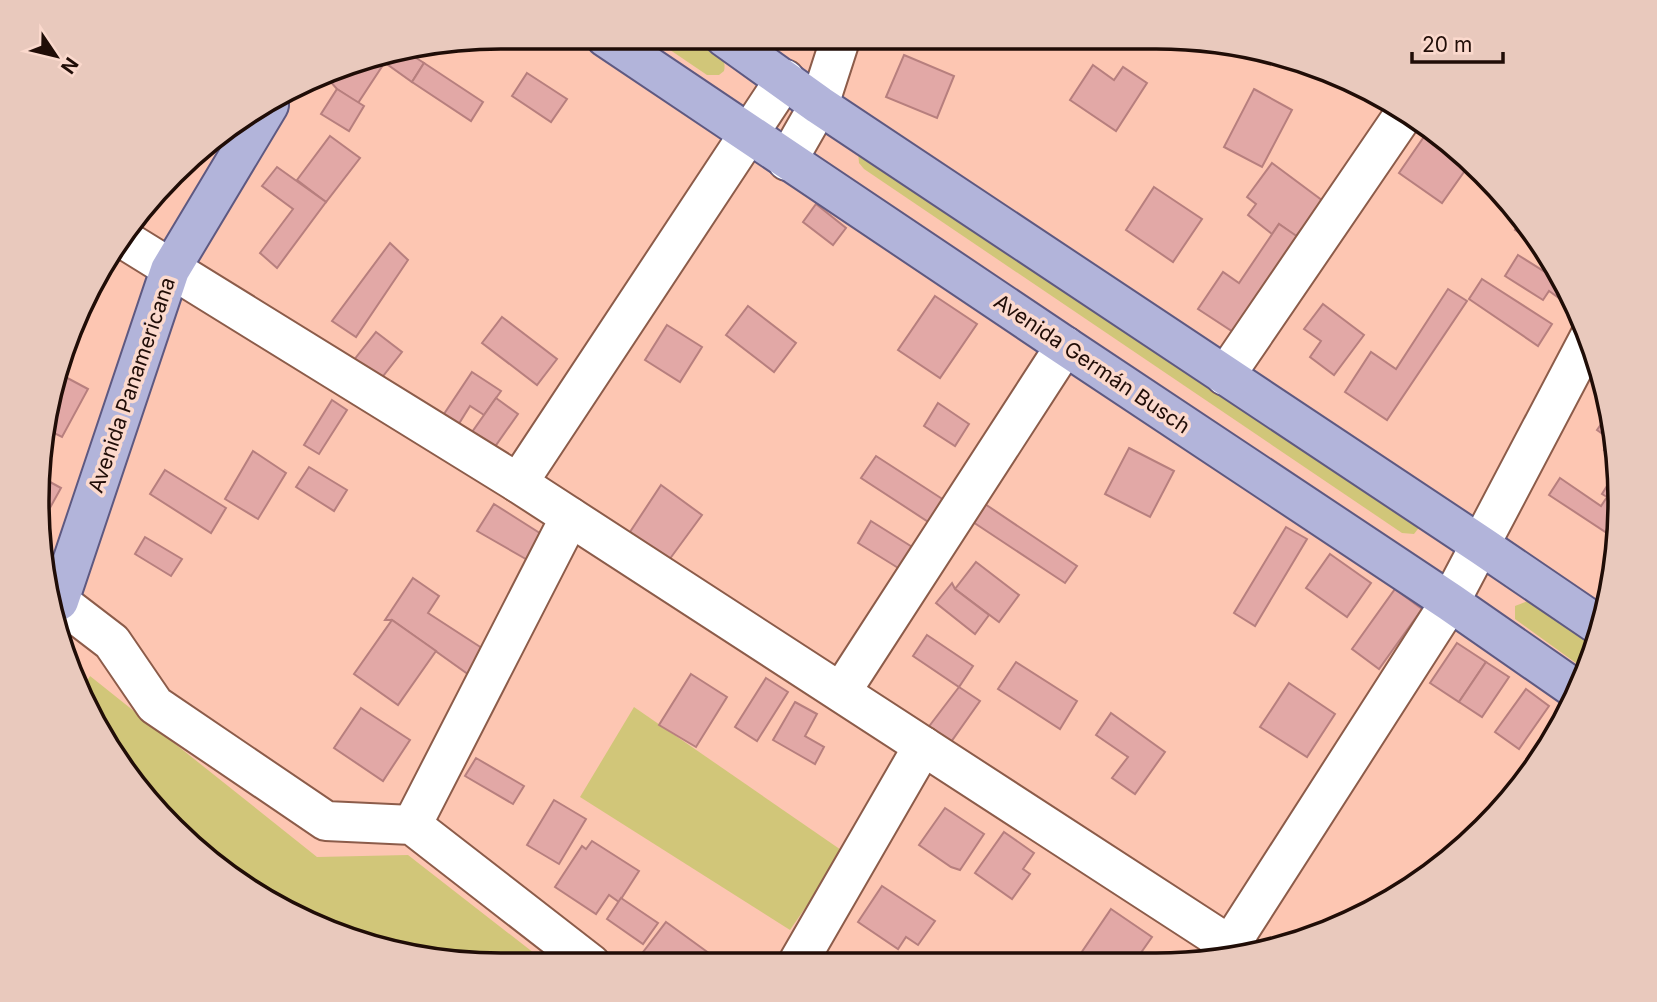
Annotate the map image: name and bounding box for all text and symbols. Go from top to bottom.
north arrow [21,21,91,91]
scale bar [1412,21,1503,65]
text: 20 m [1422,32,1472,57]
text: N [56,53,83,78]
street label: Avenida Panamericana [83,274,180,496]
street label: Avenida Germán Busch [990,289,1195,439]

